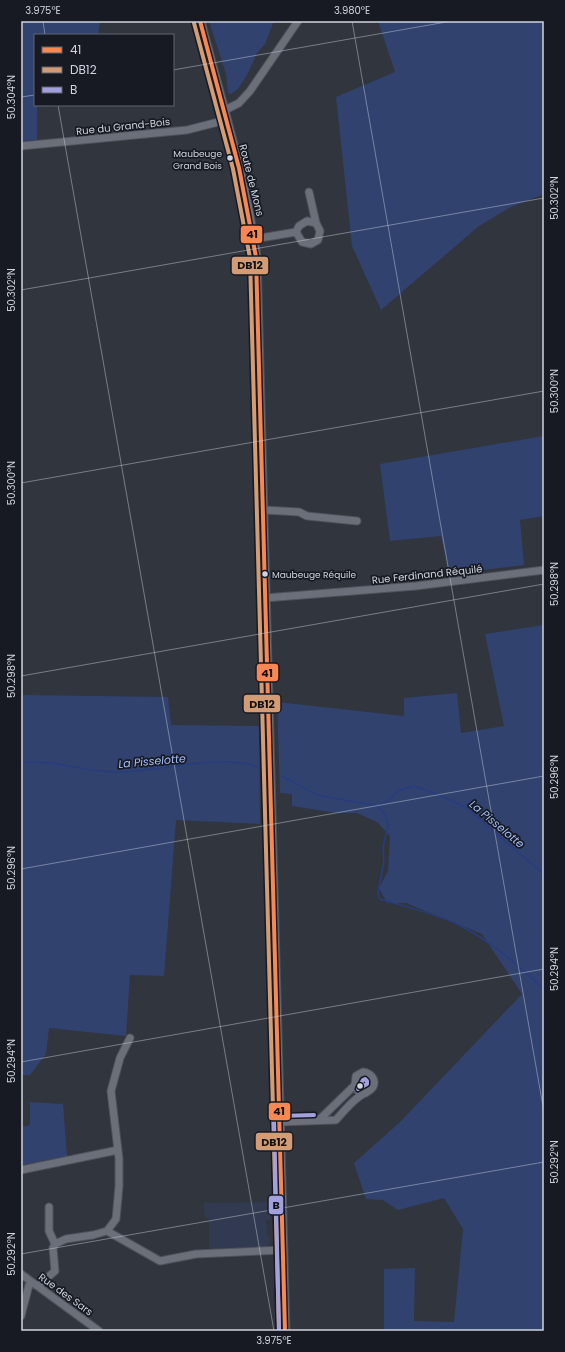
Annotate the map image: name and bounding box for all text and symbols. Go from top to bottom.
text: 3.975°E [25,3,61,18]
text: 3.980°E [334,3,370,18]
legend [34,34,174,106]
text: 41 [70,41,81,58]
text: DB12 [70,61,97,78]
text: 50.304°N [4,75,19,119]
text: B [70,81,77,98]
street label: Rue du Grand-Bois [75,114,171,139]
street label: Route de Mons [235,143,268,218]
place label: Maubeuge Grand Bois [173,148,222,172]
marker: Maubeuge Grand Bois [225,153,235,163]
text: 50.302°N [547,176,562,220]
line badge: 41 [240,225,263,244]
text: 41 [246,226,258,242]
line badge: DB12 [231,256,269,275]
text: DB12 [237,257,263,273]
text: 50.302°N [4,268,19,312]
text: 50.300°N [547,369,562,413]
text: 50.300°N [4,461,19,505]
street label: Rue Ferdinand Réquilé [371,561,483,588]
text: 50.298°N [547,562,562,606]
marker: Maubeuge Réquile [260,569,270,579]
place label: Maubeuge Réquile [272,569,356,581]
text: 50.298°N [4,654,19,698]
line badge: 41 [256,663,279,682]
text: 41 [261,665,273,681]
line badge: DB12 [243,694,281,713]
text: DB12 [249,696,275,712]
water label: La Pisselotte [118,750,186,772]
text: 50.296°N [547,755,562,799]
water label: La Pisselotte [466,796,528,852]
text: 50.296°N [4,846,19,890]
text: 50.294°N [547,947,562,991]
text: 50.294°N [4,1039,19,1083]
unlabelled marker [355,1081,365,1091]
line badge: 41 [268,1102,291,1121]
text: 41 [273,1103,285,1119]
line badge: DB12 [255,1132,293,1151]
text: DB12 [261,1134,287,1150]
text: 50.292°N [547,1140,562,1184]
line badge: B [268,1195,284,1215]
text: B [272,1197,280,1213]
text: 50.292°N [4,1232,19,1276]
street label: Rue des Sars [35,1270,96,1319]
text: 3.975°E [256,1333,292,1348]

